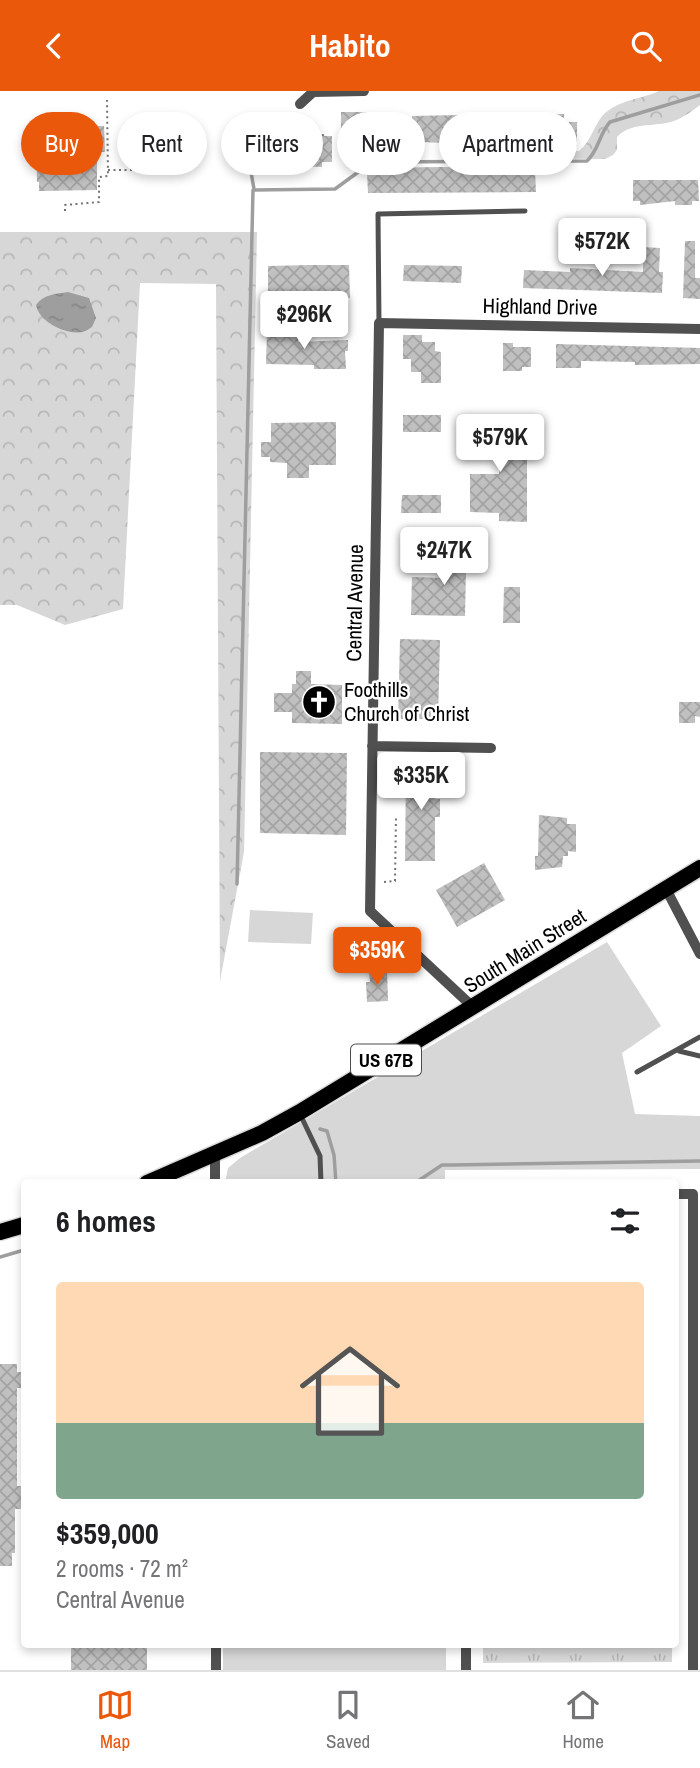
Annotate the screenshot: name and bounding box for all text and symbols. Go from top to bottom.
text: Habito [309,24,391,67]
icon: back [35,27,73,65]
icon: search [627,27,665,65]
chip: Buy [21,112,103,175]
chip: Rent [117,112,207,175]
chip: Filters [221,112,323,175]
chip: New [337,112,425,175]
chip: Apartment [439,112,577,175]
pin: $572K [553,219,651,278]
text: $572K [574,225,630,256]
street label: Highland Drive [482,291,598,322]
pin: $296K [255,292,353,351]
text: $296K [276,298,332,329]
pin: $579K [451,415,549,474]
text: $579K [472,421,528,452]
pin: $247K [395,527,493,587]
text: $247K [416,534,472,565]
street label: Central Avenue [339,544,370,662]
place label: Foothills Church of Christ [344,675,470,728]
church icon: Foothills Church of Christ [300,683,338,721]
pin: $335K [372,753,470,812]
text: $335K [393,759,449,790]
street label: South Main Street [458,901,591,1000]
pin: $359K [328,927,426,987]
text: $359K [349,934,405,965]
road number: US 67B [351,1044,421,1075]
text: 6 homes [56,1201,156,1241]
icon: filters [606,1202,644,1240]
icon: home [287,1328,413,1454]
text: $359,000 [56,1513,159,1553]
text: 2 rooms · 72 m² [56,1553,188,1584]
text: Central Avenue [56,1584,185,1615]
tab: Map [96,1686,134,1754]
tab: Saved [326,1686,370,1754]
tab: Home [562,1686,604,1754]

